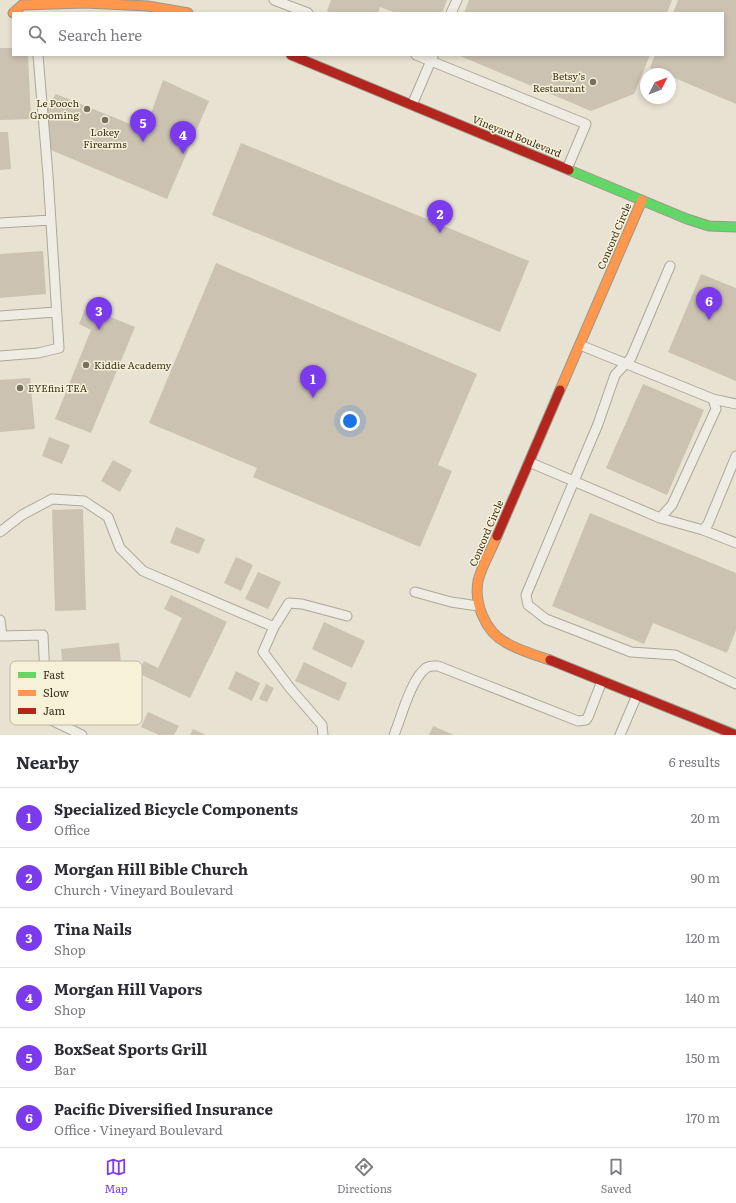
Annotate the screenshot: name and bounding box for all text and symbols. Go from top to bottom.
search box [12,12,724,56]
icon: search [26,23,48,45]
text: Search here [58,23,142,46]
place label: Betsy’s Restaurant [533,68,585,95]
north arrow [640,68,676,104]
marker: Betsy’s Restaurant [588,77,598,87]
place label: Le Pooch Grooming [30,95,79,122]
marker: Le Pooch Grooming [82,104,92,114]
pin: 5 [130,109,156,142]
street label: Vineyard Boulevard [470,111,564,160]
marker: Lokey Firearms [100,115,110,125]
pin: 4 [170,121,196,154]
place label: Lokey Firearms [83,124,127,151]
pin: 2 [427,200,453,233]
street label: Concord Circle [593,200,634,271]
pin: 6 [696,287,722,320]
pin: 3 [86,297,112,330]
place label: Kiddie Academy [94,357,171,372]
marker: Kiddie Academy [81,360,91,370]
pin: 1 [300,365,326,398]
place label: EYEfini TEA [28,380,88,395]
marker: EYEfini TEA [15,383,25,393]
your location [340,411,360,431]
street label: Concord Circle [465,497,506,568]
legend [10,661,142,725]
text: Fast [43,666,65,682]
text: Slow [43,684,69,700]
text: Jam [43,702,66,718]
text: Nearby [16,749,79,774]
text: 6 results [669,752,720,771]
text: Specialized Bicycle Components [54,797,298,820]
text: 1 [26,808,32,827]
text: 20 m [691,808,720,827]
text: Office [54,820,90,839]
text: Morgan Hill Bible Church [54,857,248,880]
text: 2 [26,868,32,887]
text: 90 m [690,868,720,887]
text: Church · Vineyard Boulevard [54,880,233,899]
text: Tina Nails [54,917,132,940]
text: 3 [25,928,33,947]
text: 120 m [685,928,720,947]
text: Shop [54,940,86,959]
text: Morgan Hill Vapors [54,977,202,1000]
text: 4 [25,988,33,1007]
text: 140 m [685,988,720,1007]
text: Shop [54,1000,86,1019]
text: BoxSeat Sports Grill [54,1037,207,1060]
text: 5 [25,1048,33,1067]
text: 150 m [685,1048,720,1067]
text: Bar [54,1060,76,1079]
text: Pacific Diversified Insurance [54,1097,273,1120]
text: 6 [25,1108,33,1127]
text: 170 m [686,1108,720,1127]
text: Office · Vineyard Boulevard [54,1120,223,1139]
tab: Map [104,1156,128,1196]
tab: Directions [337,1156,392,1196]
tab: Saved [601,1156,631,1196]

